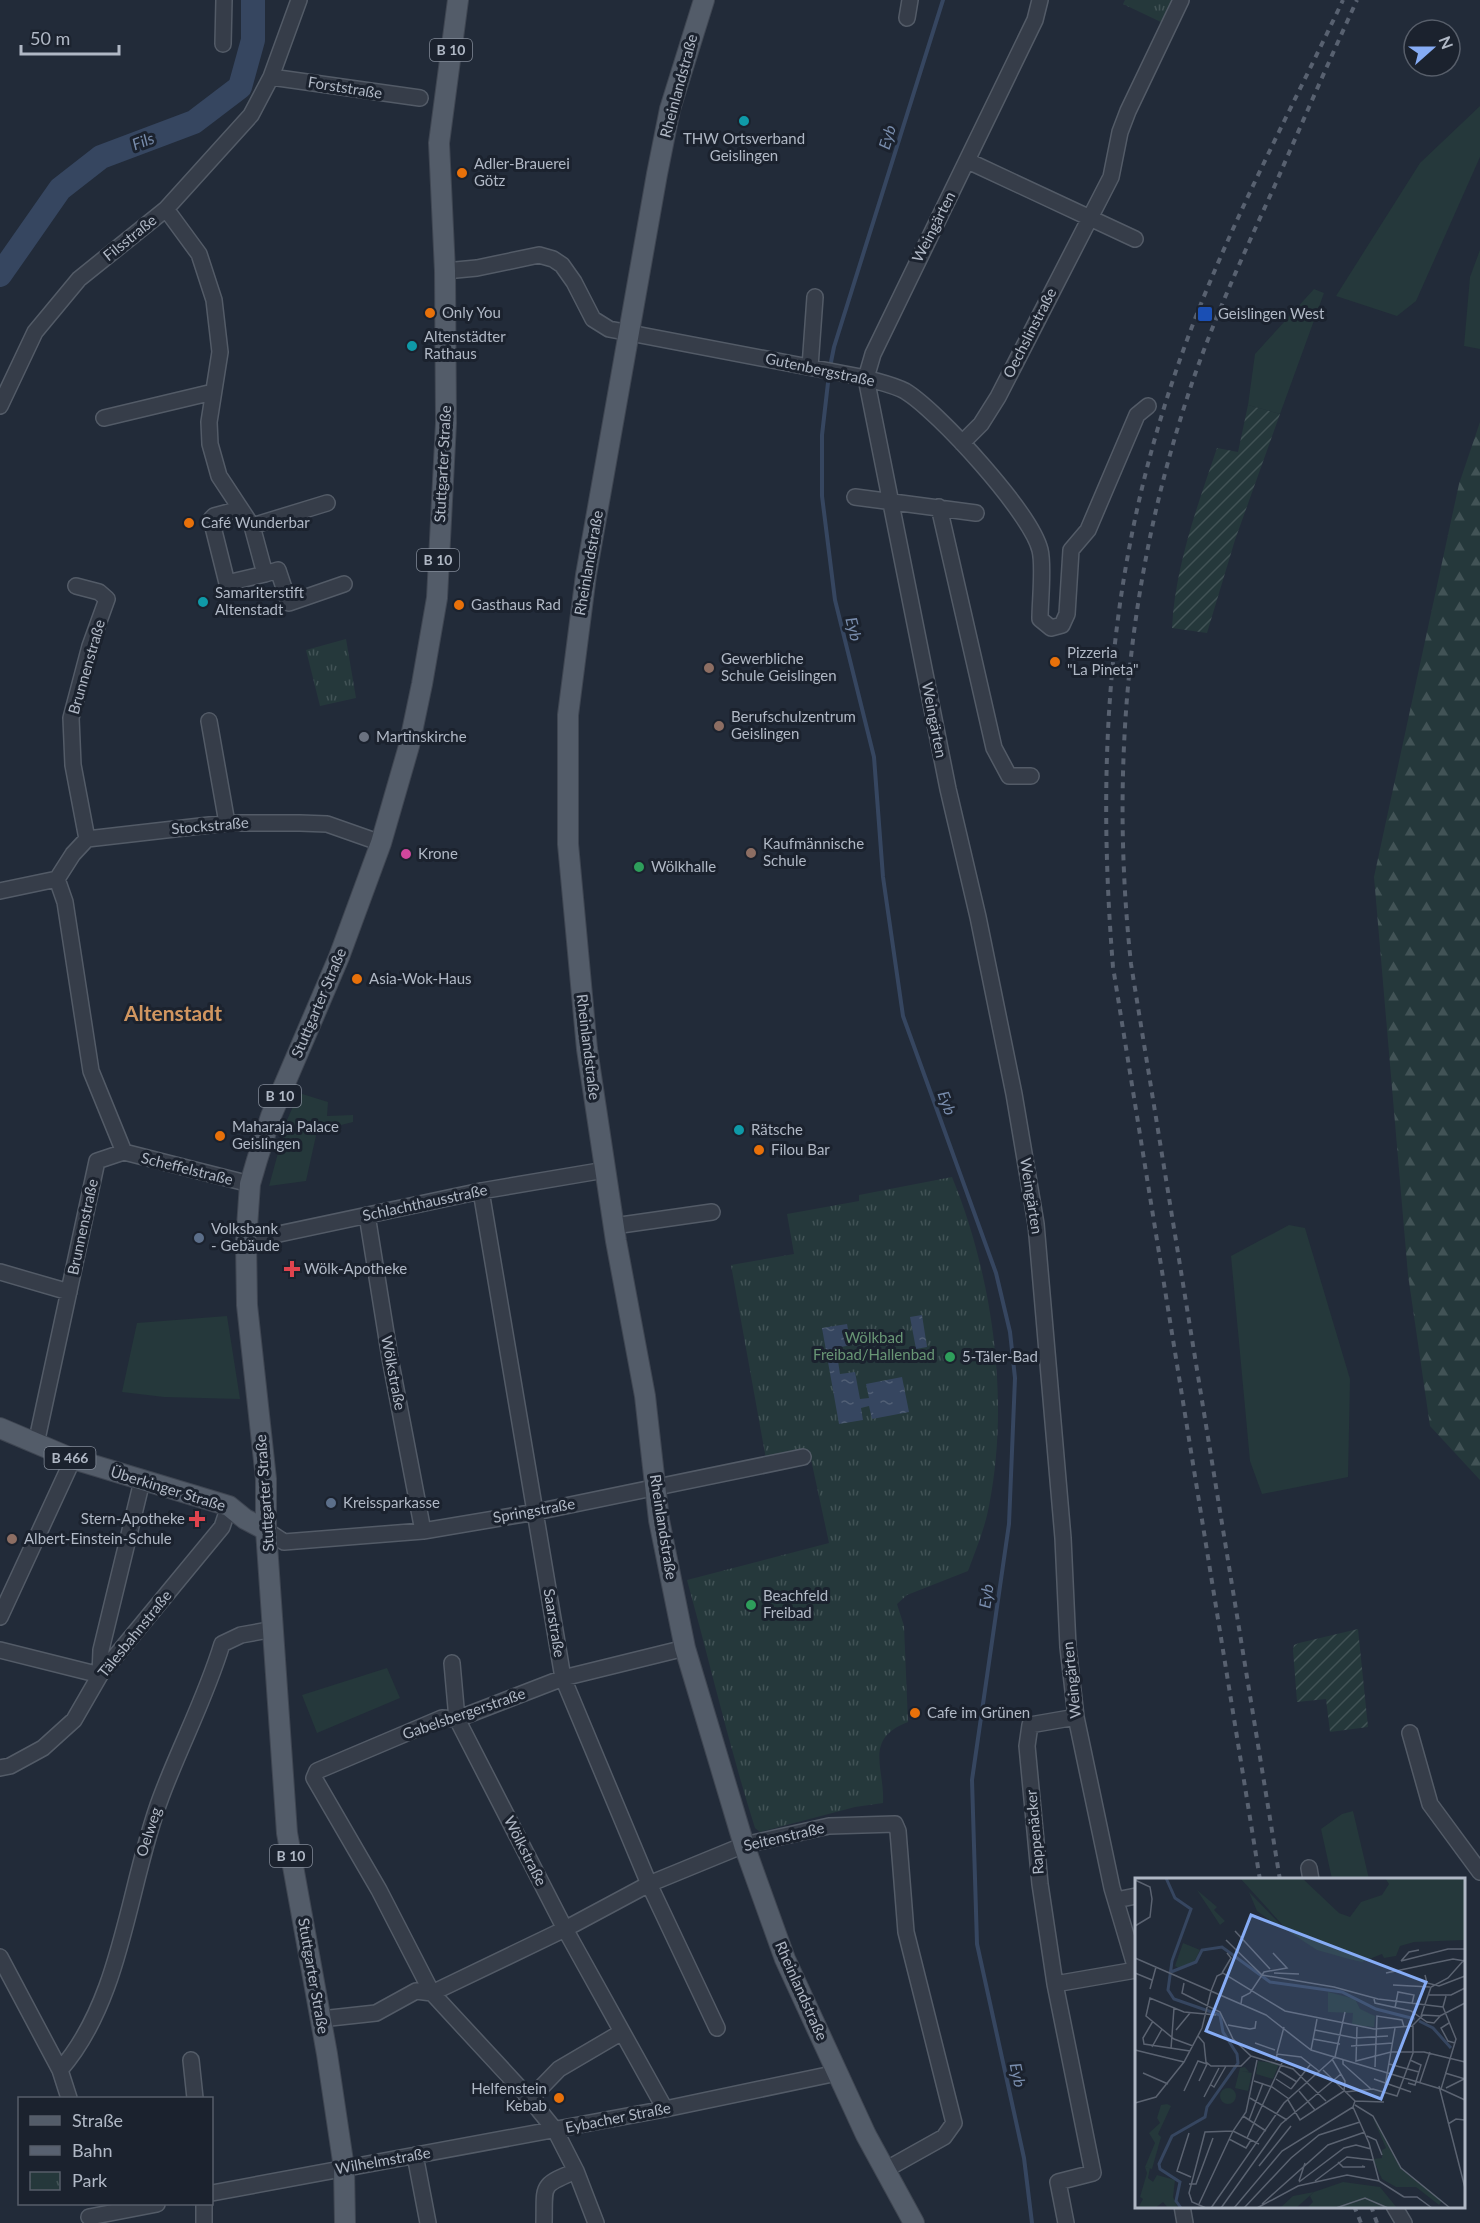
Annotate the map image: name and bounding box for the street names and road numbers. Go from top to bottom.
street label: Rheinlandstraße [656,32,701,140]
road number: B 10 [430,39,472,61]
street label: Forststraße [307,72,384,102]
street label: Weingärten [908,188,959,265]
street label: Filsstraße [99,210,160,264]
street label: Oechslinstraße [999,284,1060,381]
street label: Gutenbergstraße [764,349,877,389]
street label: Stuttgarter Straße [430,405,454,523]
street label: Rheinlandstraße [570,509,606,617]
road number: B 10 [417,549,459,571]
street label: Brunnenstraße [64,617,108,716]
street label: Weingärten [919,680,951,759]
street label: Stockstraße [170,813,249,837]
street label: Stuttgarter Straße [287,945,349,1060]
street label: Rheinlandstraße [574,993,604,1101]
road number: B 10 [259,1085,301,1107]
street label: Scheffelstraße [139,1148,235,1188]
street label: Weingärten [1017,1156,1047,1235]
street label: Brunnenstraße [63,1177,101,1276]
street label: Schlachthausstraße [361,1180,489,1224]
street label: Wölkstraße [378,1334,410,1412]
street label: Stuttgarter Straße [251,1434,277,1552]
road number: B 466 [44,1447,96,1469]
street label: Überkinger Straße [109,1462,228,1514]
street label: Rheinlandstraße [647,1473,681,1581]
street label: Springstraße [491,1494,576,1526]
street label: Tälesbahnstraße [94,1586,175,1681]
street label: Saarstraße [541,1587,569,1659]
street label: Weingärten [1058,1641,1084,1719]
street label: Gabelsbergerstraße [400,1684,527,1743]
street label: Rappenäcker [1021,1788,1047,1875]
street label: Oelweg [132,1805,165,1859]
street label: Wölkstraße [501,1813,551,1888]
street label: Seitenstraße [742,1818,826,1854]
road number: B 10 [270,1845,312,1867]
street label: Stuttgarter Straße [295,1916,333,2035]
street label: Rheinlandstraße [772,1938,832,2043]
street label: Eybacher Straße [564,2098,672,2136]
street label: Wilhelmstraße [334,2143,432,2177]

